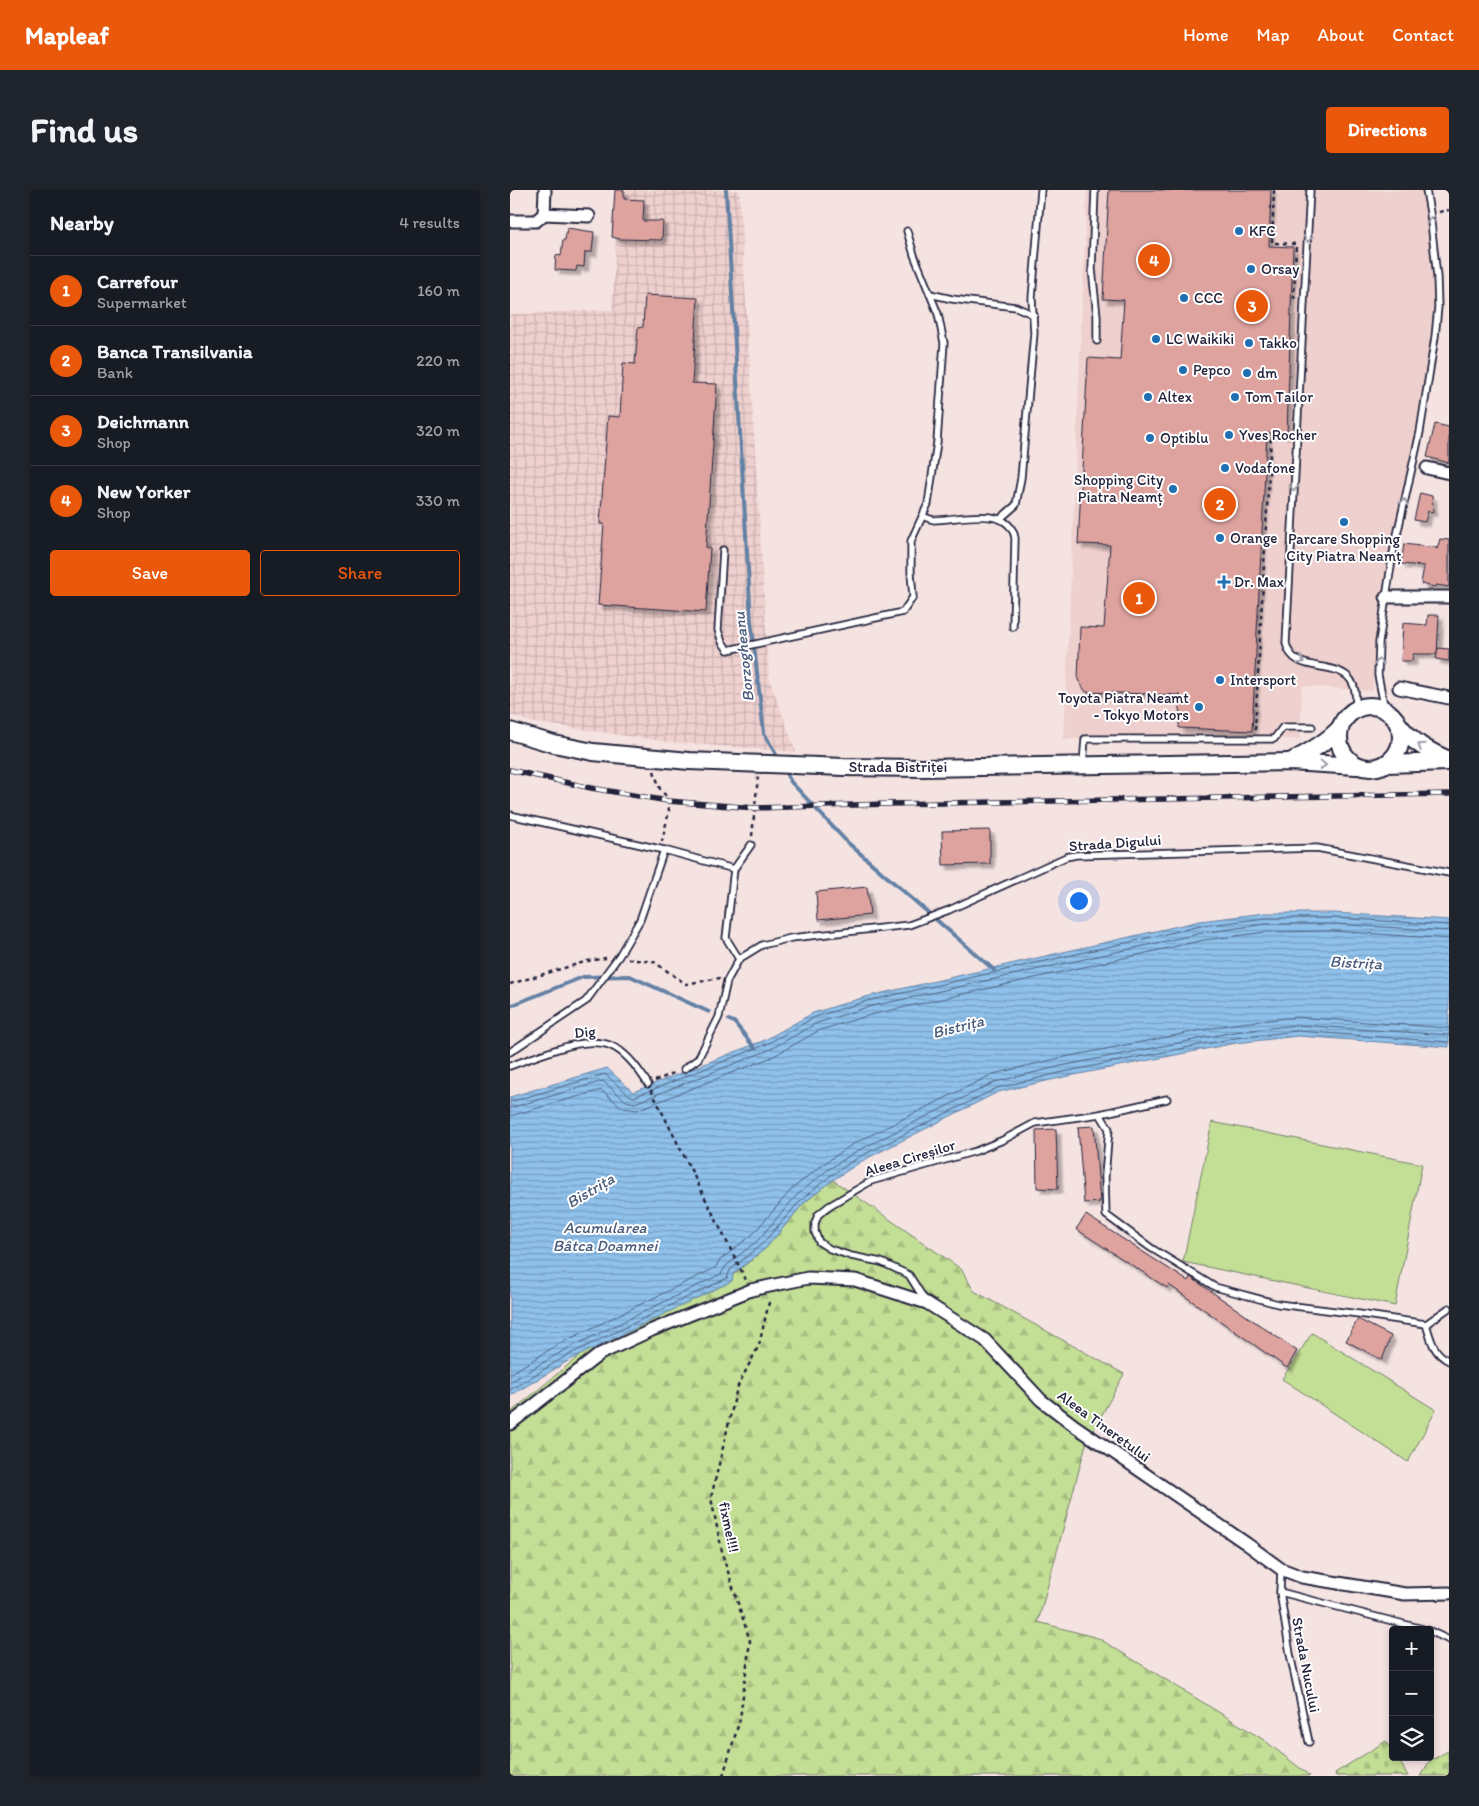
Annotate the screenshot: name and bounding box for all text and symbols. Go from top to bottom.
text: Mapleaf [25,21,109,50]
text: Home [1183,24,1229,46]
text: Map [1257,24,1290,46]
text: About [1318,24,1364,46]
text: Contact [1392,24,1454,46]
button: Directions [1326,107,1449,153]
text: Find us [30,109,138,151]
text: Nearby [50,210,114,235]
text: 4 results [399,213,460,232]
one-way arrow [1426,216,1437,224]
place label: KFC [1249,222,1276,240]
marker: KFC [1233,225,1245,237]
one-way arrow [1302,235,1313,243]
pin: 4 [1138,241,1170,279]
place label: Orsay [1261,260,1299,278]
marker: Orsay [1245,263,1257,275]
text: Carrefour [97,270,178,293]
text: 1 [62,281,70,300]
text: 160 m [417,281,460,300]
pin: 3 [1236,287,1268,325]
place label: CCC [1194,289,1223,307]
marker: CCC [1178,292,1190,304]
text: Supermarket [97,293,187,312]
place label: LC Waikiki [1166,330,1234,348]
marker: LC Waikiki [1150,333,1162,345]
place label: Takko [1259,334,1297,352]
marker: Takko [1243,337,1255,349]
text: Banca Transilvania [97,340,253,363]
text: 2 [62,351,70,370]
text: 220 m [416,351,460,370]
place label: Pepco [1193,361,1231,379]
text: Bank [97,363,133,382]
marker: Pepco [1177,364,1189,376]
place label: dm [1257,364,1277,382]
marker: dm [1241,367,1253,379]
place label: Altex [1158,388,1193,406]
place label: Tom Tailor [1245,388,1313,406]
marker: Altex [1142,391,1154,403]
marker: Tom Tailor [1229,391,1241,403]
text: Deichmann [97,410,189,433]
text: 3 [62,421,70,440]
text: 320 m [416,421,460,440]
place label: Yves Rocher [1239,426,1317,444]
place label: Optiblu [1160,429,1209,447]
marker: Yves Rocher [1223,429,1235,441]
marker: Optiblu [1144,432,1156,444]
text: Shop [97,433,131,452]
place label: Vodafone [1235,459,1296,477]
marker: Vodafone [1219,462,1231,474]
place label: Shopping City Piatra Neamț [1074,471,1163,506]
text: New Yorker [97,480,190,503]
marker: Shopping City Piatra Neamț [1167,483,1179,495]
pin: 2 [1204,485,1236,523]
one-way arrow [1289,485,1300,493]
text: 4 [61,491,71,510]
text: 330 m [416,491,460,510]
one-way arrow [1399,498,1409,507]
text: Shop [97,503,131,522]
marker: Parcare Shopping City Piatra Neamț [1338,516,1350,528]
place label: Orange [1230,529,1277,547]
place label: Parcare Shopping City Piatra Neamț [1286,530,1402,565]
marker: Orange [1214,532,1226,544]
button: Save [50,550,250,596]
button: Share [260,550,460,596]
place label: Dr. Max [1234,573,1284,591]
marker: Dr. Max [1218,576,1230,588]
pin: 1 [1123,579,1155,617]
water label: Borzogheanu [729,611,758,703]
one-way arrow [1296,654,1305,665]
one-way arrow [1374,658,1384,666]
place label: Intersport [1230,671,1296,689]
marker: Intersport [1214,674,1226,686]
place label: Toyota Piatra Neamt - Tokyo Motors [1058,689,1189,724]
marker: Toyota Piatra Neamt - Tokyo Motors [1193,701,1205,713]
one-way arrow [1417,743,1426,752]
street label: Strada Bistriței [849,758,947,776]
one-way arrow [1319,759,1327,770]
street label: Strada Digului [1068,831,1162,855]
your location [1066,888,1092,914]
water label: Bistrița [1329,952,1383,973]
water label: Bistrița [930,1011,986,1042]
street label: Dig [574,1022,597,1042]
street label: Aleea Cireșilor [862,1136,958,1180]
water label: Bistrița [563,1168,618,1212]
water label: Acumularea Bâtca Doamnei [553,1218,659,1255]
street label: Aleea Tineretului [1054,1386,1154,1466]
street label: fixme!!!! [715,1500,743,1554]
street label: Strada Nucului [1288,1616,1324,1714]
map controls [1389,1626,1434,1761]
button: + [1389,1626,1434,1671]
button: − [1389,1671,1434,1716]
button: layers [1389,1716,1434,1761]

